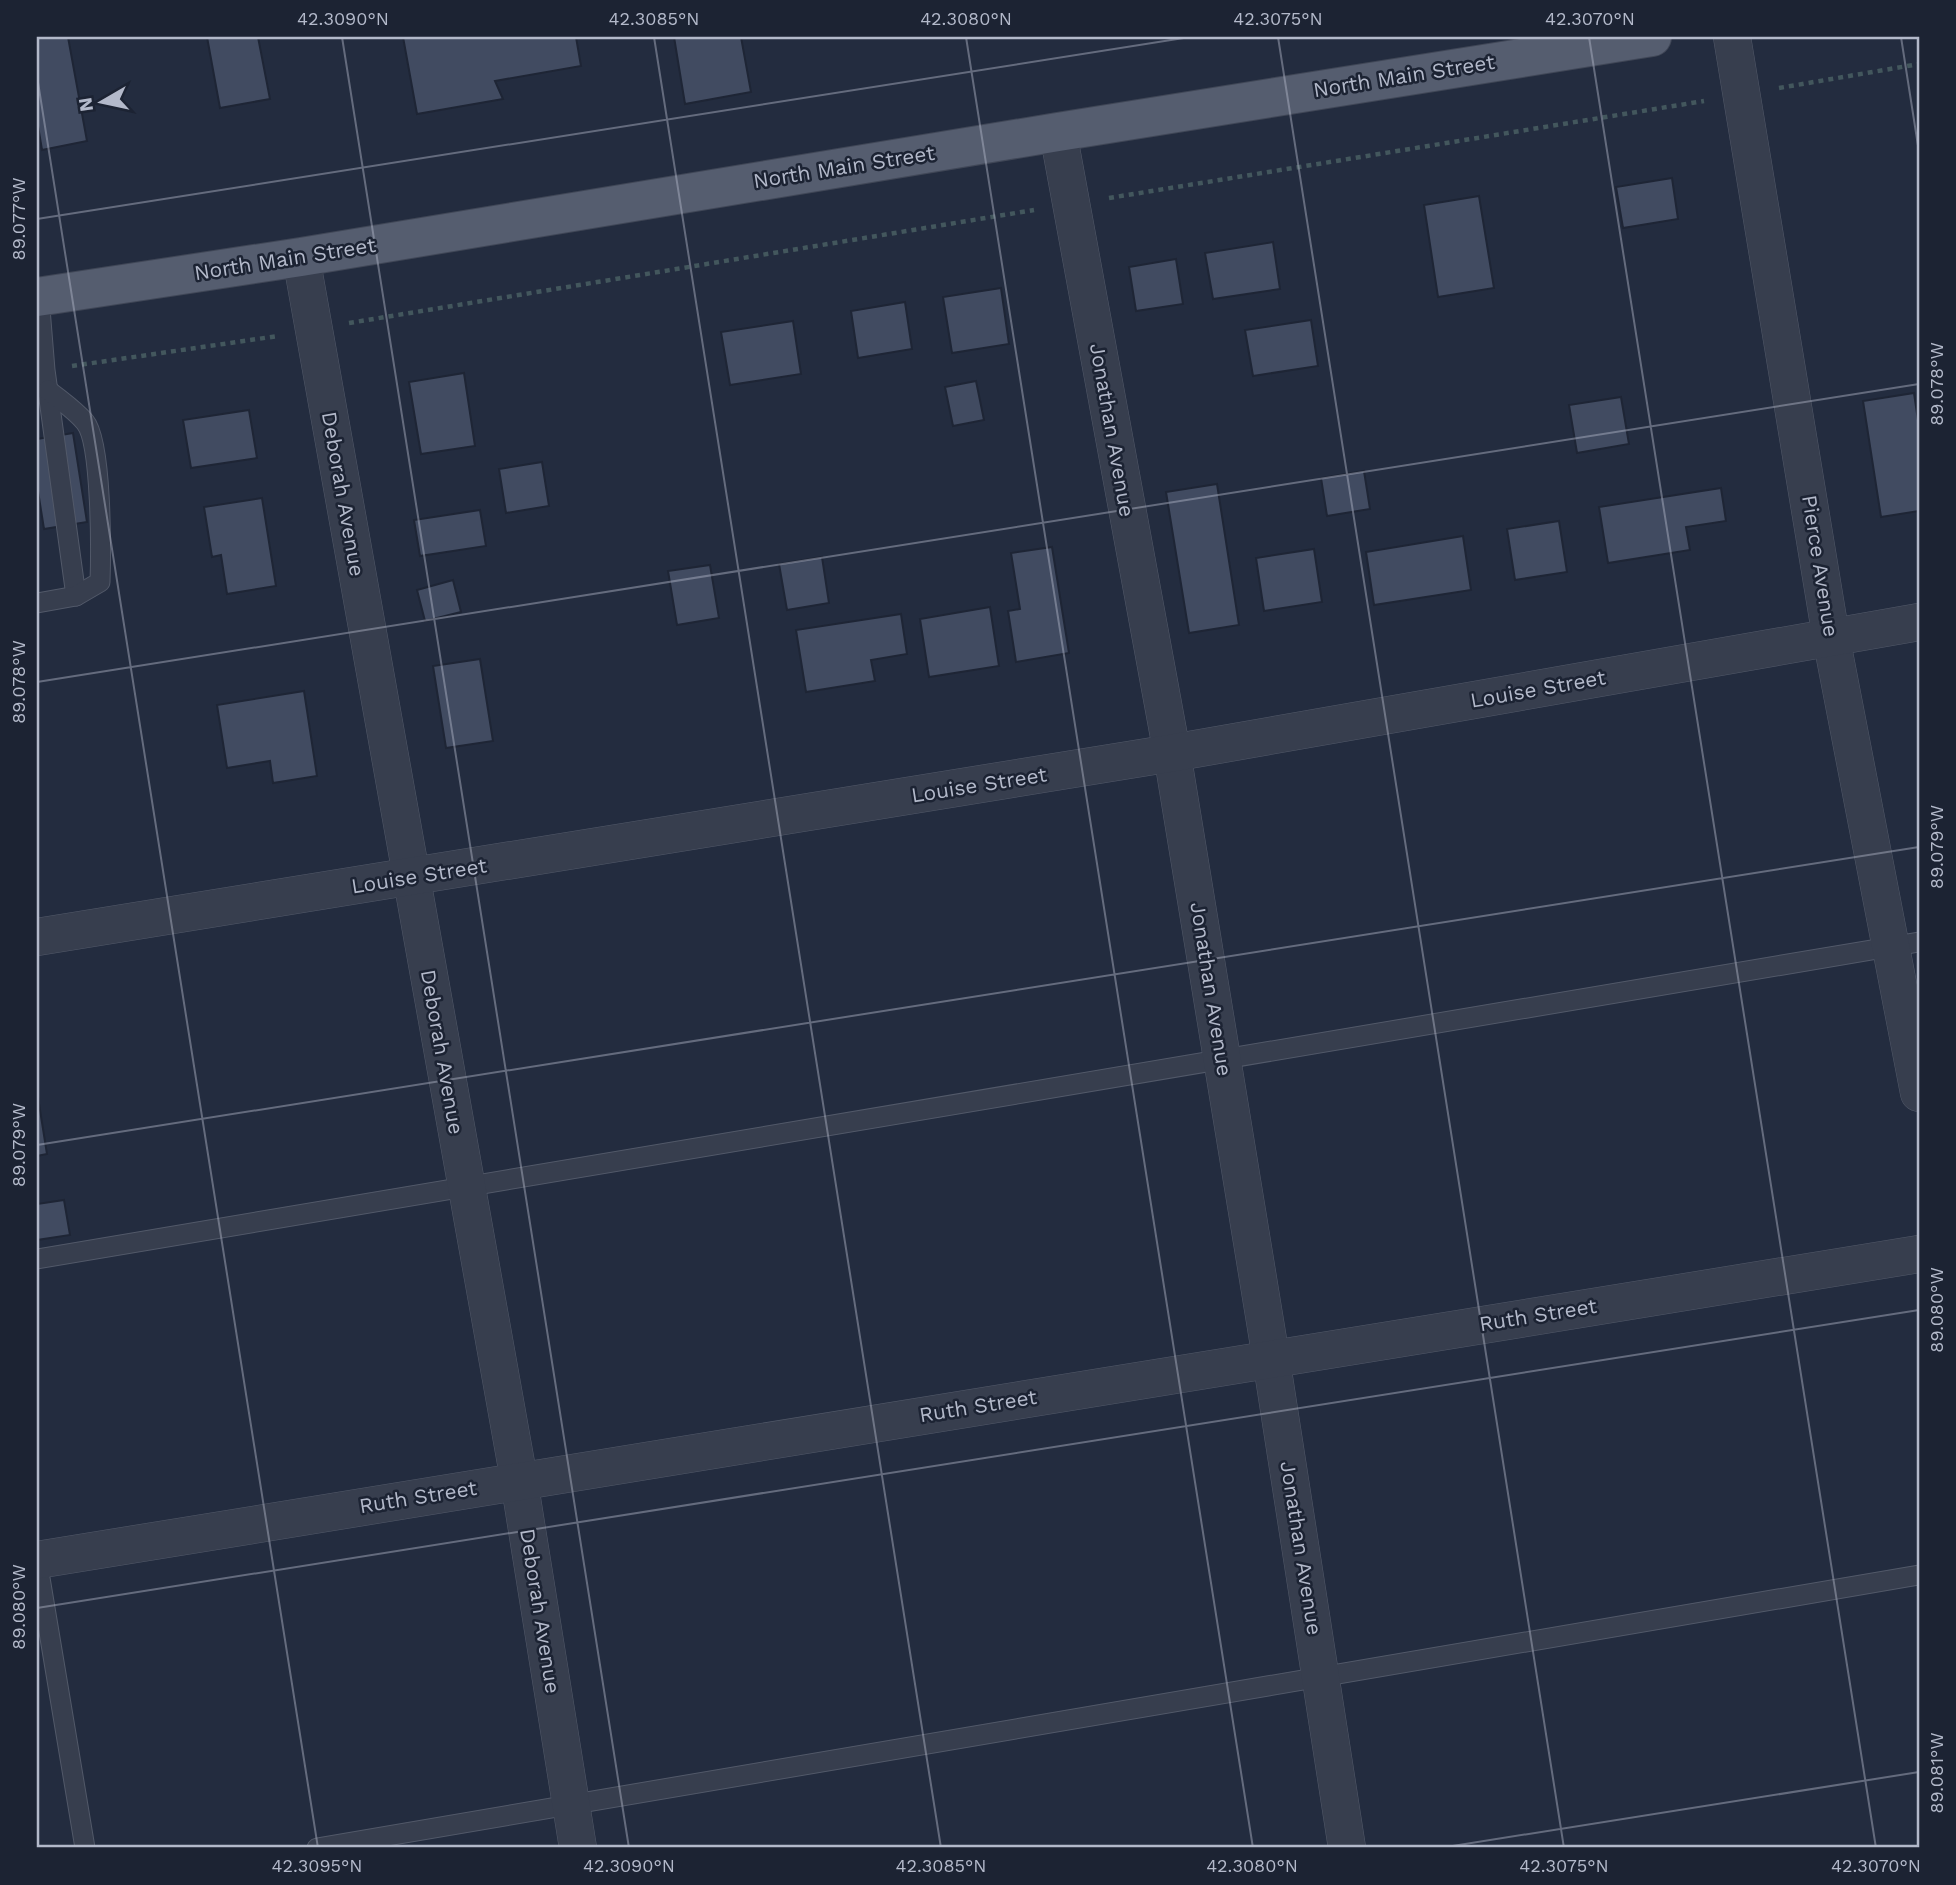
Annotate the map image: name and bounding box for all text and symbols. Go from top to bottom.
text: 42.3090°N [297,8,389,29]
text: 42.3085°N [608,8,700,29]
text: 42.3080°N [920,8,1012,29]
text: 42.3075°N [1233,8,1323,29]
text: 42.3070°N [1545,8,1635,29]
street label: North Main Street [1311,49,1497,102]
north arrow [66,66,136,136]
text: N [73,96,98,113]
street label: North Main Street [751,140,937,193]
text: 89.077°W [8,178,29,260]
street label: North Main Street [192,232,378,285]
street label: Jonathan Avenue [1085,341,1140,519]
text: 89.078°W [1926,342,1947,426]
street label: Deborah Avenue [317,410,370,578]
street label: Pierce Avenue [1797,493,1844,639]
text: 89.078°W [8,640,29,724]
street label: Louise Street [1468,664,1608,713]
street label: Louise Street [909,761,1049,808]
text: 89.079°W [1926,805,1947,889]
street label: Louise Street [349,852,489,899]
street label: Jonathan Avenue [1185,900,1238,1078]
street label: Deborah Avenue [416,968,469,1136]
text: 89.079°W [8,1103,29,1187]
text: 89.080°W [1926,1267,1947,1353]
street label: Ruth Street [1477,1293,1599,1336]
street label: Ruth Street [917,1384,1039,1427]
street label: Jonathan Avenue [1275,1459,1328,1637]
street label: Ruth Street [357,1475,479,1518]
street label: Deborah Avenue [515,1527,566,1695]
text: 89.080°W [8,1564,29,1650]
text: 89.081°W [1926,1732,1947,1814]
text: 42.3095°N [271,1855,363,1876]
text: 42.3090°N [583,1855,675,1876]
text: 42.3085°N [895,1855,987,1876]
text: 42.3080°N [1206,1855,1298,1876]
text: 42.3075°N [1519,1855,1609,1876]
text: 42.3070°N [1831,1855,1921,1876]

